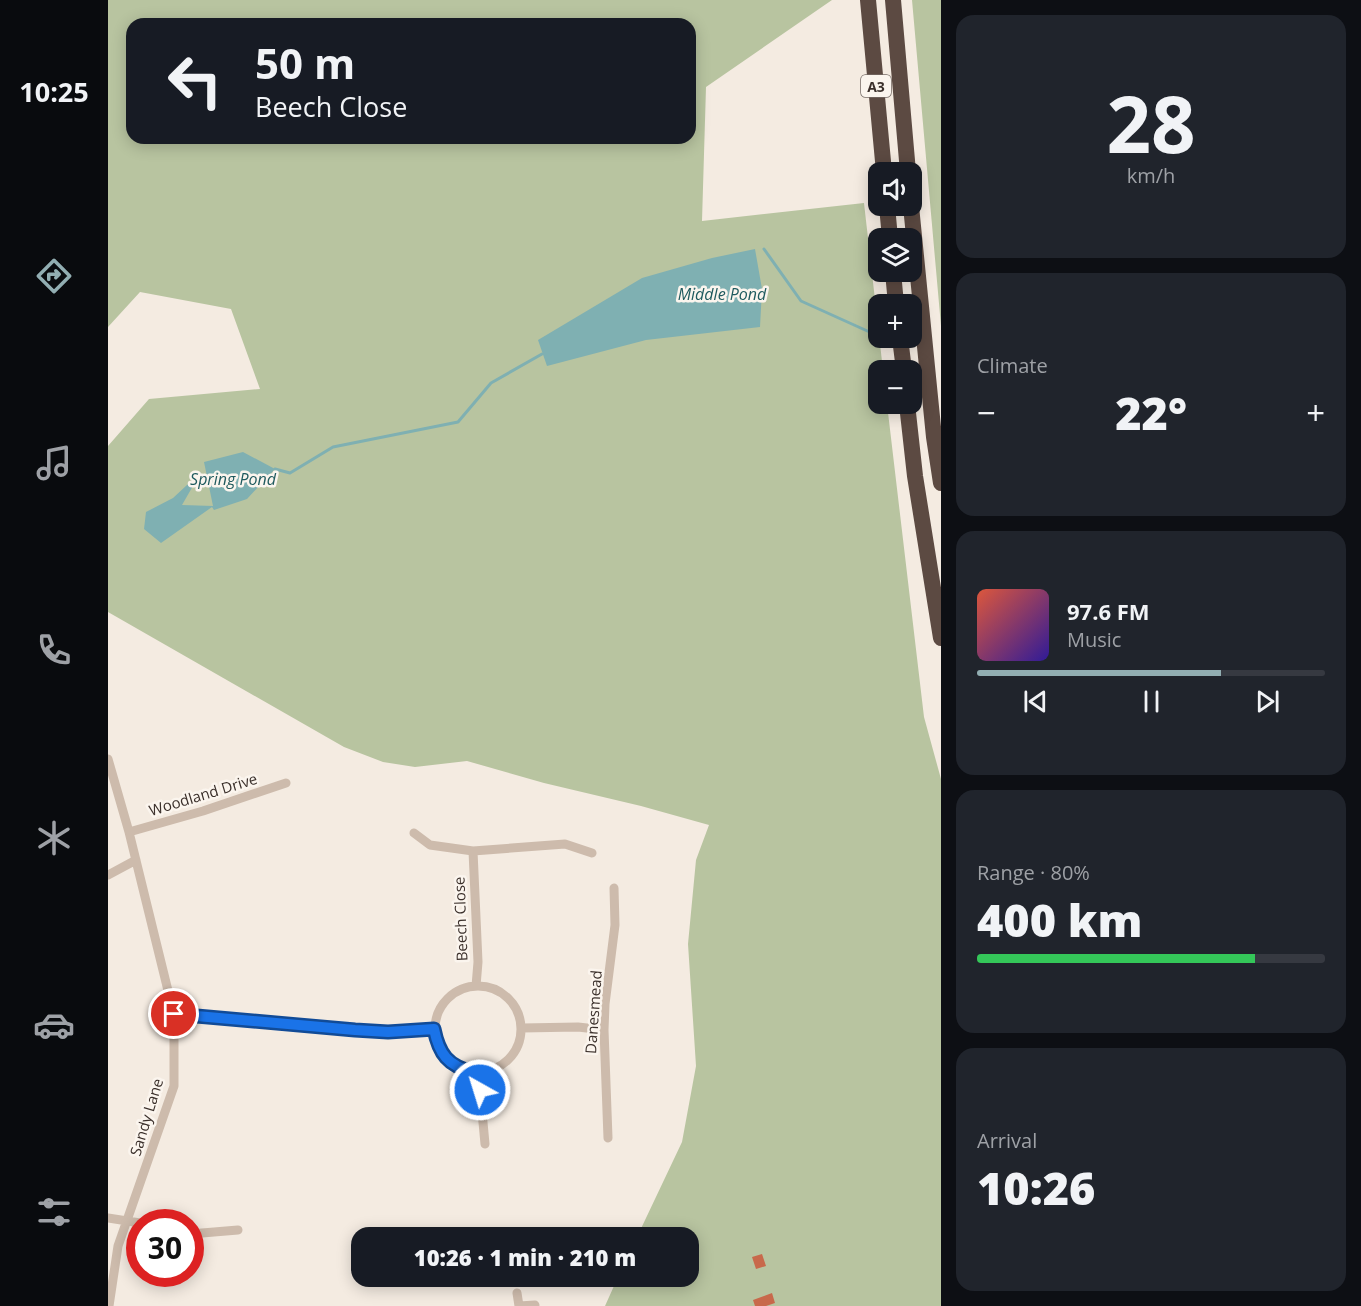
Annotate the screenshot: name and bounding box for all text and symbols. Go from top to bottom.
text: 50 m [255,34,355,91]
icon: left [156,42,234,120]
text: 28 [1106,70,1196,176]
text: 10:25 [19,73,89,110]
road number: A3 [861,75,891,97]
text: Beech Close [255,88,407,125]
map controls [868,162,922,414]
button: sound [868,162,922,216]
text: km/h [1127,162,1175,189]
button: layers [868,228,922,282]
icon: directions [33,255,75,297]
water label: Middle Pond [678,283,767,305]
button: + [868,294,922,348]
text: Climate [977,352,1048,379]
button: − [868,360,922,414]
text: 22° [1115,382,1187,443]
text: − [977,390,996,435]
text: + [1306,390,1325,435]
icon: music [33,442,75,484]
water label: Spring Pond [190,468,277,490]
text: 97.6 FM [1067,596,1150,626]
text: Music [1067,626,1121,653]
icon: phone [33,629,75,671]
icon: previous [1019,685,1052,718]
icon: pause [1135,685,1168,718]
icon: next [1251,685,1284,718]
street label: Woodland Drive [146,768,260,820]
icon: climate [33,817,75,859]
text: Range · 80% [977,859,1090,886]
street label: Beech Close [449,876,471,962]
text: 400 km [977,889,1142,950]
street label: Danesmead [580,969,606,1055]
pin [148,988,199,1039]
icon: arrive [157,997,190,1030]
icon: car [33,1004,75,1046]
position arrow [448,1058,512,1122]
street label: Sandy Lane [125,1076,167,1158]
text: Arrival [977,1127,1037,1154]
text: 10:26 [977,1157,1095,1218]
icon: filters [33,1191,75,1233]
speed limit sign: 30 [126,1209,204,1287]
text: 10:26 · 1 min · 210 m [414,1242,636,1272]

